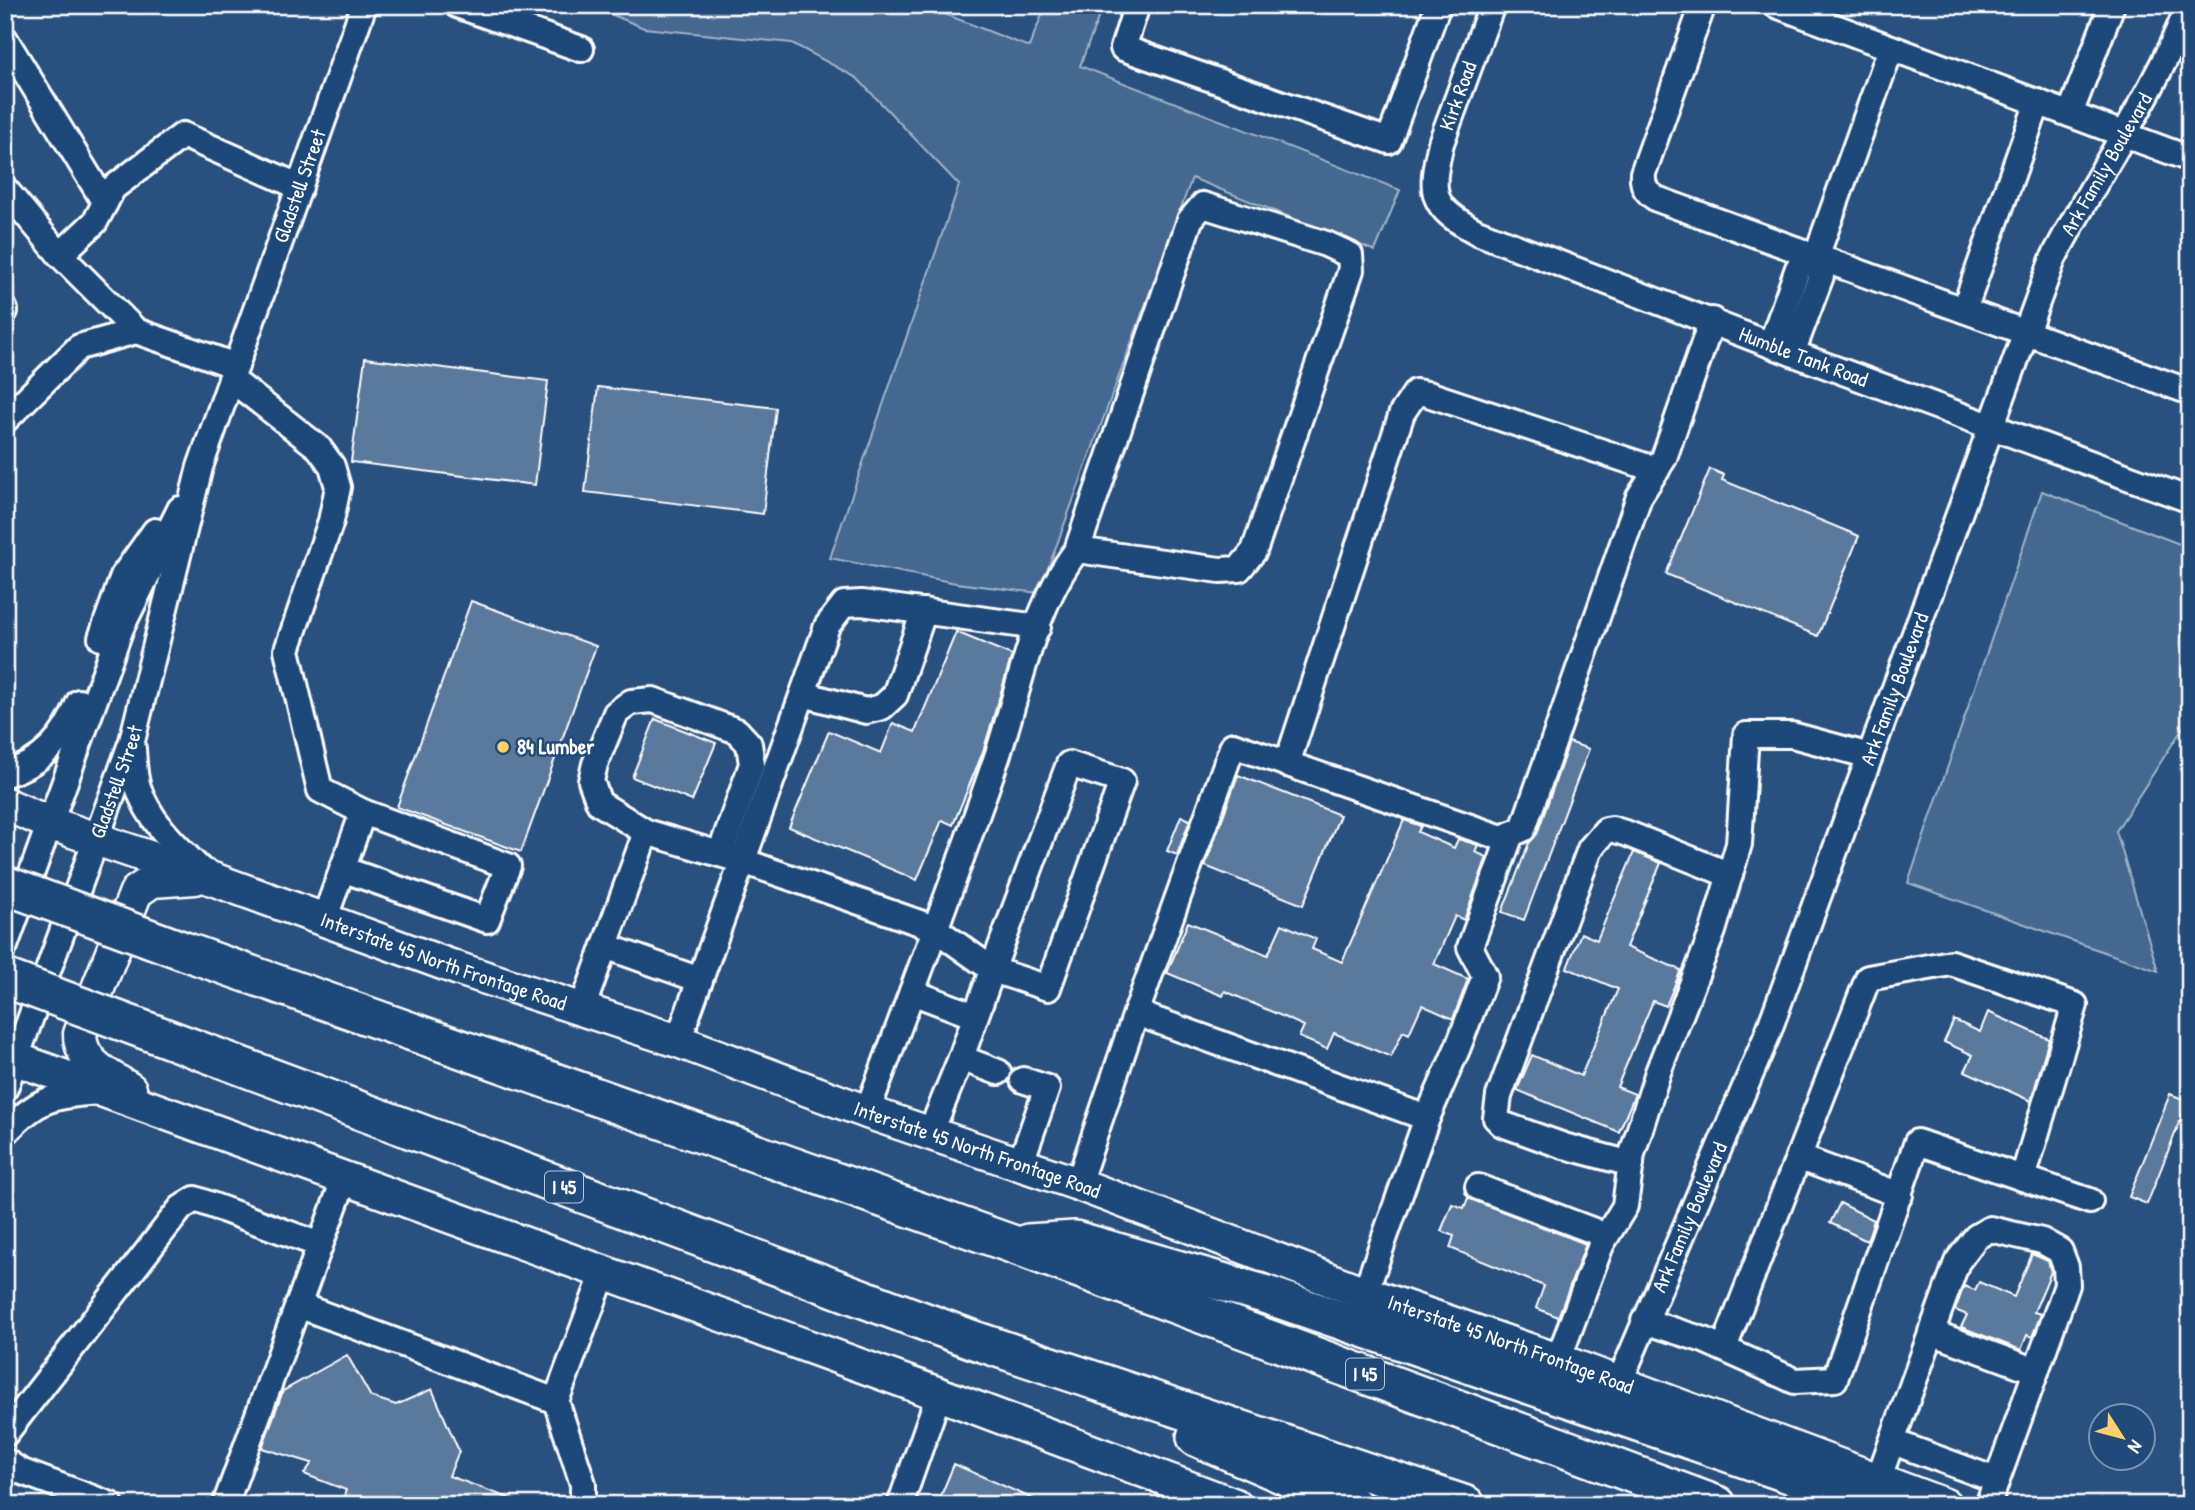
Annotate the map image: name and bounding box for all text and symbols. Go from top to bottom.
street label: Kirk Road [1432,57,1483,134]
street label: Ark Family Boulevard [2053,87,2159,241]
street label: Gladstell Street [266,124,333,247]
street label: Humble Tank Road [1735,319,1872,394]
street label: Ark Family Boulevard [1853,608,1936,769]
street label: Gladstell Street [83,721,150,842]
place label: 84 Lumber [517,732,595,761]
marker: 84 Lumber [495,739,511,755]
street label: Interstate 45 North Frontage Road [317,905,570,1017]
street label: Interstate 45 North Frontage Road [850,1093,1105,1205]
street label: Ark Family Boulevard [1644,1138,1734,1297]
road number: I 45 [545,1172,583,1203]
street label: Interstate 45 North Frontage Road [1384,1287,1638,1401]
road number: I 45 [1346,1358,1384,1390]
north arrow [2086,1402,2156,1472]
text: N [2122,1435,2149,1459]

